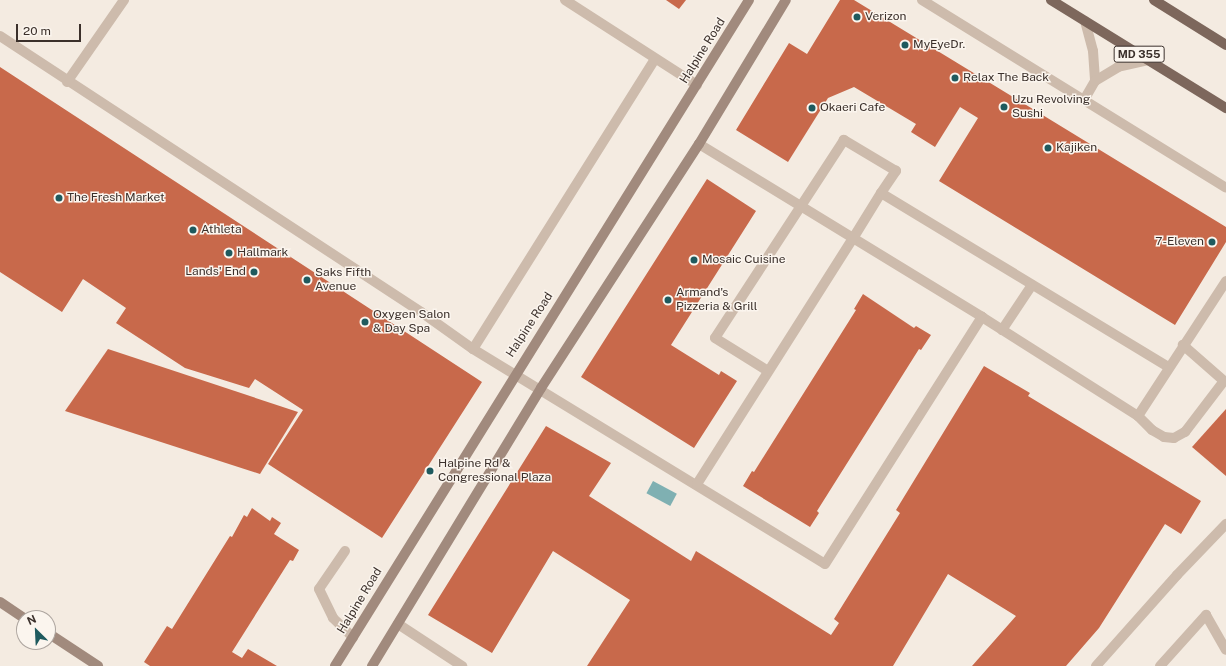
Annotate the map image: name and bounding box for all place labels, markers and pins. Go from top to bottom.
place label: Verizon [865,10,906,24]
marker: Verizon [852,12,862,22]
place label: MyEyeDr. [913,38,965,52]
marker: MyEyeDr. [900,40,910,50]
place label: Relax The Back [963,71,1049,85]
marker: Relax The Back [950,73,960,83]
place label: Uzu Revolving Sushi [1012,93,1090,121]
place label: Okaeri Cafe [820,101,885,115]
marker: Uzu Revolving Sushi [999,102,1009,112]
marker: Okaeri Cafe [807,103,817,113]
place label: Kajiken [1056,141,1097,155]
marker: Kajiken [1043,143,1053,153]
place label: The Fresh Market [67,191,165,205]
marker: The Fresh Market [54,193,64,203]
place label: Athleta [201,223,242,237]
marker: Athleta [188,225,198,235]
place label: 7-Eleven [1155,235,1204,249]
marker: 7-Eleven [1207,237,1217,247]
place label: Hallmark [237,246,288,260]
marker: Hallmark [224,248,234,258]
place label: Mosaic Cuisine [702,253,786,267]
marker: Mosaic Cuisine [689,255,699,265]
place label: Lands' End [185,265,246,279]
place label: Saks Fifth Avenue [315,266,371,294]
marker: Lands' End [249,267,259,277]
marker: Saks Fifth Avenue [302,275,312,285]
place label: Armand's Pizzeria & Grill [676,286,757,314]
marker: Armand's Pizzeria & Grill [663,295,673,305]
place label: Oxygen Salon & Day Spa [373,308,450,336]
marker: Oxygen Salon & Day Spa [360,317,370,327]
place label: Halpine Rd & Congressional Plaza [438,457,551,485]
marker: Halpine Rd & Congressional Plaza [425,466,435,476]

